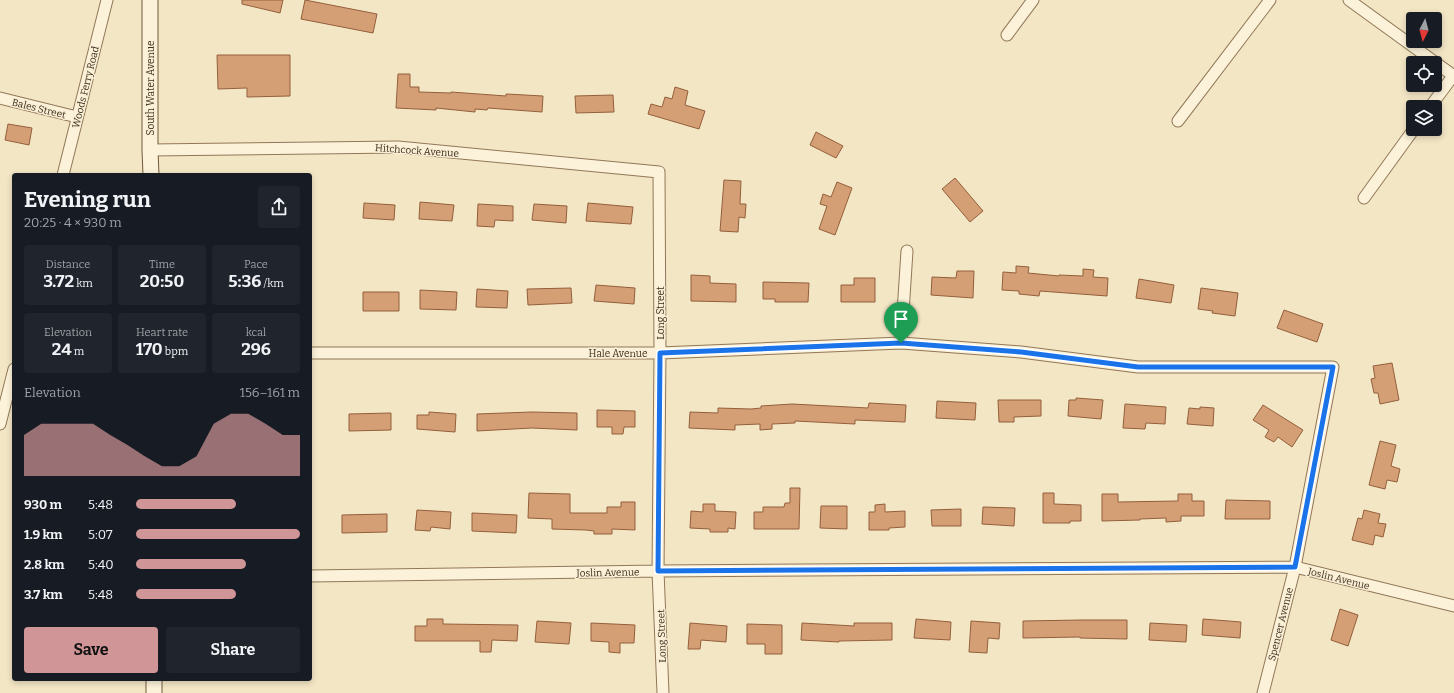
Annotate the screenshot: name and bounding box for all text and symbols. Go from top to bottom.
north arrow [1406,12,1442,48]
map controls [1406,12,1442,136]
street label: South Water Avenue [145,41,157,135]
street label: Woods Ferry Road [70,45,102,129]
button: locate [1406,56,1442,92]
street label: Bales Street [11,96,67,122]
button: layers [1406,100,1442,136]
street label: Hitchcock Avenue [375,142,459,160]
text: Evening run [24,186,151,213]
button: share [258,186,300,228]
text: 20:25 · 4 × 930 m [24,215,122,230]
text: Distance [46,258,90,271]
text: Time [149,258,175,271]
text: Pace [244,258,268,271]
text: 3.72 [43,271,74,292]
text: 20:50 [140,271,184,292]
text: 5:36 [228,271,261,292]
text: km [74,277,93,290]
text: /km [261,277,284,290]
street label: Long Street [655,286,667,340]
pin [884,302,918,343]
icon: arrive [890,308,912,330]
text: Elevation [44,326,92,339]
text: Heart rate [136,326,188,339]
text: kcal [246,326,266,339]
text: 24 [52,339,72,360]
text: 170 [136,339,163,360]
text: 296 [241,339,271,360]
text: m [72,345,84,358]
text: bpm [163,345,188,358]
street label: Hale Avenue [589,348,647,360]
text: Elevation [24,385,81,400]
text: 156–161 m [240,385,300,400]
text: 930 m [24,497,62,512]
text: 5:48 [88,497,113,512]
text: 1.9 km [24,527,62,542]
text: 5:07 [88,527,113,542]
text: 2.8 km [24,557,64,572]
text: 5:40 [88,557,114,572]
street label: Joslin Avenue [1306,565,1371,592]
street label: Joslin Avenue [575,566,640,580]
street label: Spencer Avenue [1266,586,1296,662]
text: 3.7 km [24,587,63,602]
text: 5:48 [88,587,113,602]
street label: Long Street [655,609,669,663]
button: Save [24,627,158,673]
button: Share [166,627,300,673]

